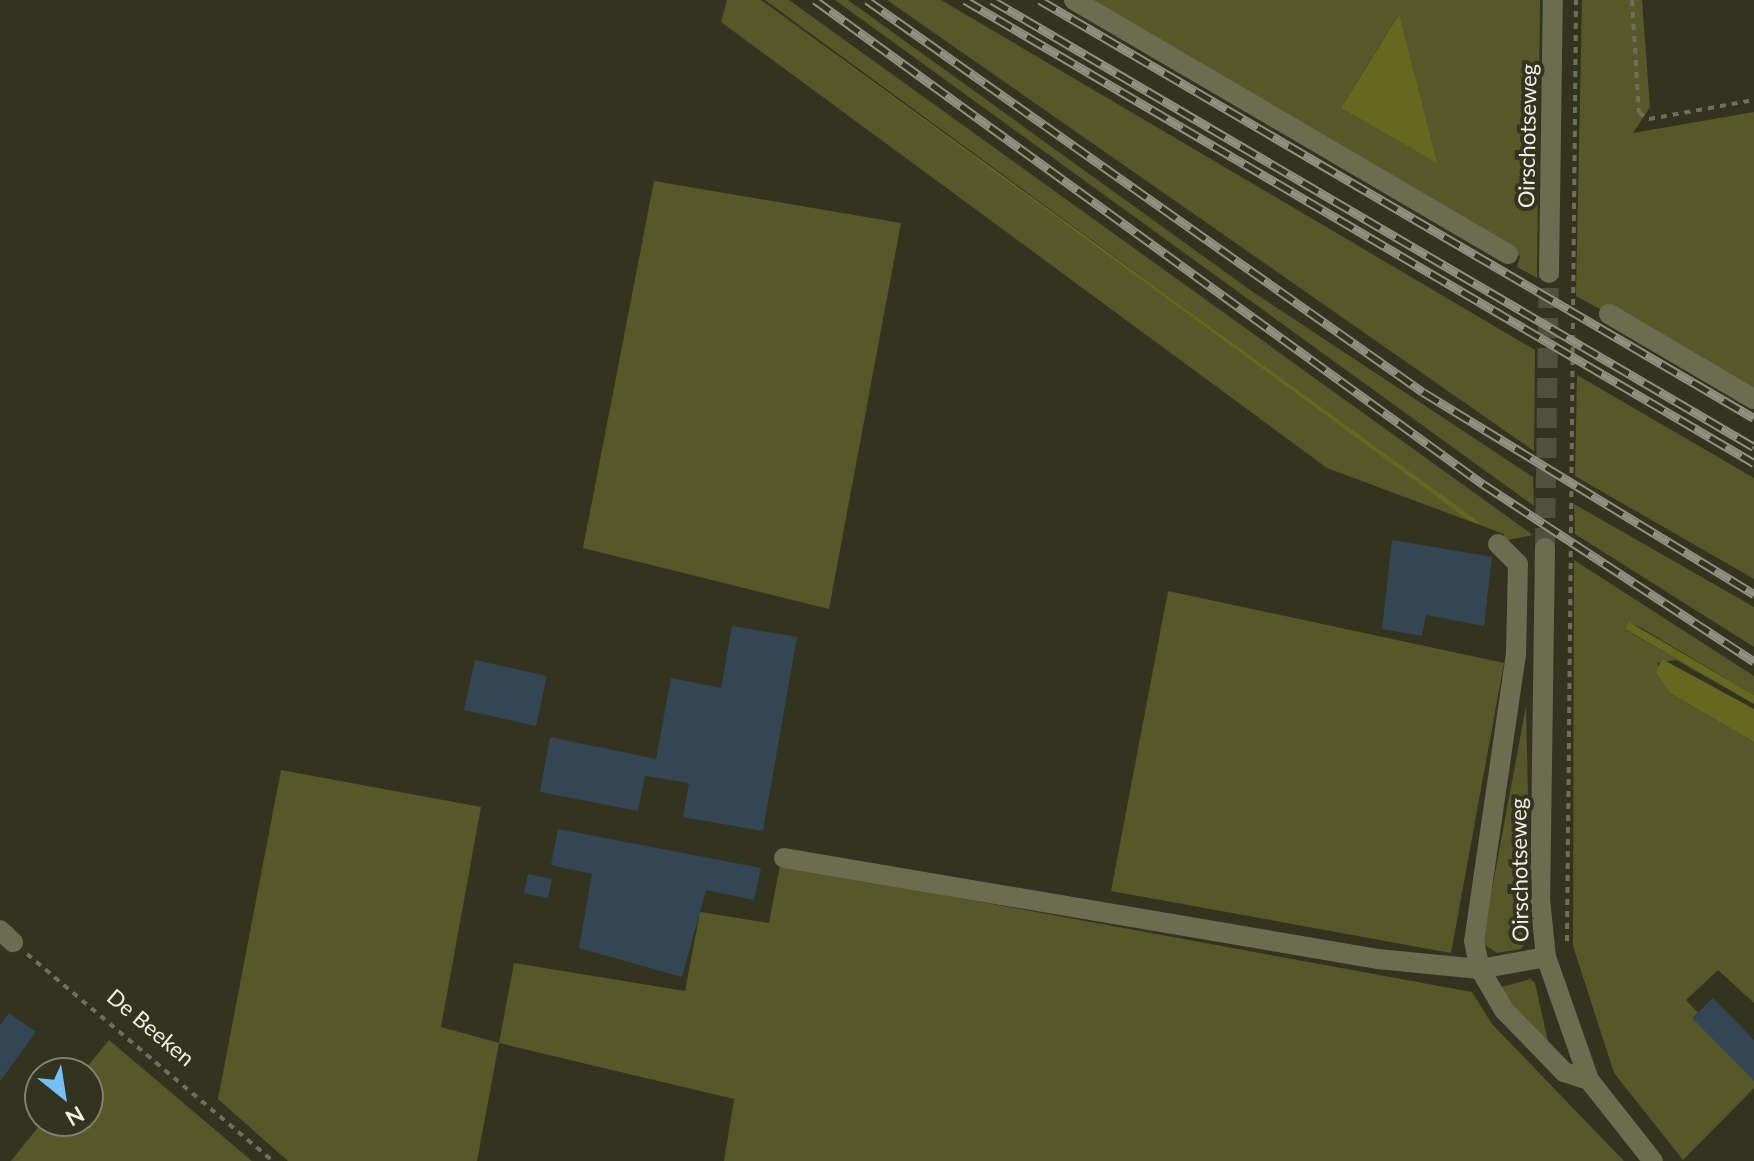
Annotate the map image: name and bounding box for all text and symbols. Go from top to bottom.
street label: Oirschotseweg [1513,64,1541,208]
street label: Oirschotseweg [1505,798,1533,942]
street label: De Beeken [102,983,200,1071]
north arrow [24,1057,104,1137]
text: N [61,1101,89,1132]

